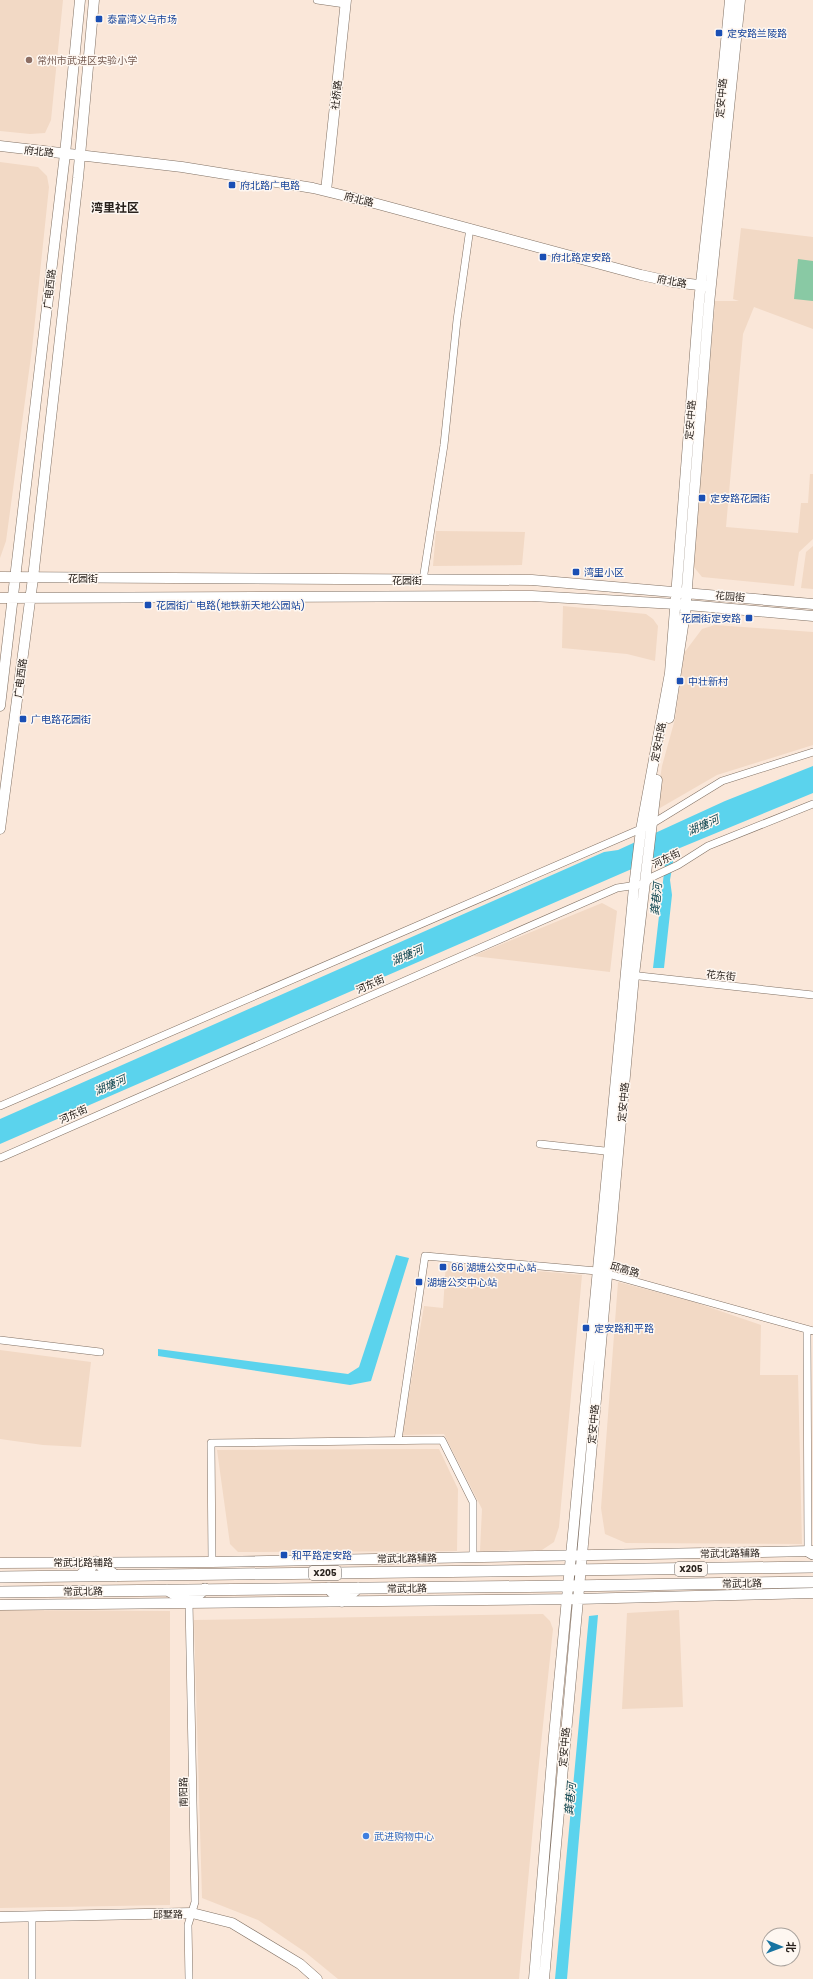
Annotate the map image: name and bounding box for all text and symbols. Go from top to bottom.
place label: 泰富湾义乌市场 [107,12,177,27]
marker: 泰富湾义乌市场 [94,14,104,24]
place label: 定安路兰陵路 [727,26,787,41]
marker: 定安路兰陵路 [714,28,724,38]
place label: 常州市武进区实验小学 [37,53,137,68]
marker: 常州市武进区实验小学 [24,55,34,65]
street label: 定安中路 [712,77,731,119]
street label: 社桥路 [327,79,346,111]
street label: 府北路 [23,142,55,161]
place label: 府北路广电路 [240,178,300,193]
marker: 府北路广电路 [227,180,237,190]
street label: 府北路 [343,189,375,210]
district label: 湾里社区 [91,199,139,216]
place label: 府北路定安路 [551,250,611,265]
marker: 府北路定安路 [538,252,548,262]
street label: 广电西路 [40,268,59,310]
street label: 府北路 [656,272,688,291]
street label: 定安中路 [682,400,699,441]
place label: 定安路花园街 [710,491,770,506]
marker: 定安路花园街 [697,493,707,503]
place label: 湾里小区 [584,565,624,580]
marker: 湾里小区 [571,567,581,577]
street label: 花园街 [68,571,98,586]
street label: 花园街 [392,573,422,588]
street label: 花园街 [714,588,746,605]
place label: 花园街广电路(地铁新天地公园站) [156,598,305,613]
marker: 花园街广电路(地铁新天地公园站) [143,600,153,610]
place label: 花园街定安路 [681,611,741,626]
marker: 花园街定安路 [744,613,754,623]
street label: 广电西路 [10,657,31,699]
place label: 中壮新村 [688,674,728,689]
marker: 中壮新村 [675,676,685,686]
place label: 广电路花园街 [31,712,91,727]
marker: 广电路花园街 [18,714,28,724]
street label: 定安中路 [647,721,670,763]
water label: 湖塘河 [685,810,723,839]
street label: 河东街 [649,845,683,872]
water label: 龚巷河 [646,880,666,916]
water label: 湖塘河 [389,940,427,969]
street label: 花东街 [705,966,737,985]
street label: 河东街 [353,972,387,997]
water label: 湖塘河 [92,1070,130,1099]
street label: 定安中路 [614,1081,633,1123]
street label: 河东街 [56,1102,90,1127]
street label: 邱高路 [608,1258,641,1281]
place label: 66 湖塘公交中心站 [451,1260,536,1275]
marker: 66 湖塘公交中心站 [438,1262,448,1272]
place label: 湖塘公交中心站 [427,1275,497,1290]
marker: 湖塘公交中心站 [414,1277,424,1287]
place label: 定安路和平路 [594,1321,654,1336]
marker: 定安路和平路 [581,1323,591,1333]
street label: 定安中路 [584,1403,603,1445]
street label: 常武北路辅路 [700,1545,760,1562]
place label: 和平路定安路 [292,1548,352,1563]
marker: 和平路定安路 [279,1550,289,1560]
street label: 常武北路辅路 [377,1550,437,1567]
street label: 常武北路辅路 [53,1555,113,1570]
road number: X205 [675,1562,707,1576]
road number: X205 [309,1566,341,1580]
street label: 常武北路 [722,1576,762,1591]
street label: 常武北路 [387,1581,427,1596]
street label: 常武北路 [63,1584,103,1599]
street label: 定安中路 [555,1726,574,1768]
street label: 南阳路 [176,1777,191,1807]
water label: 龚巷河 [561,1780,580,1816]
place label: 武进购物中心 [374,1829,434,1844]
marker: 武进购物中心 [361,1831,371,1841]
street label: 邱墅路 [153,1907,183,1922]
north arrow [761,1927,801,1967]
text: 北 [783,1942,799,1953]

